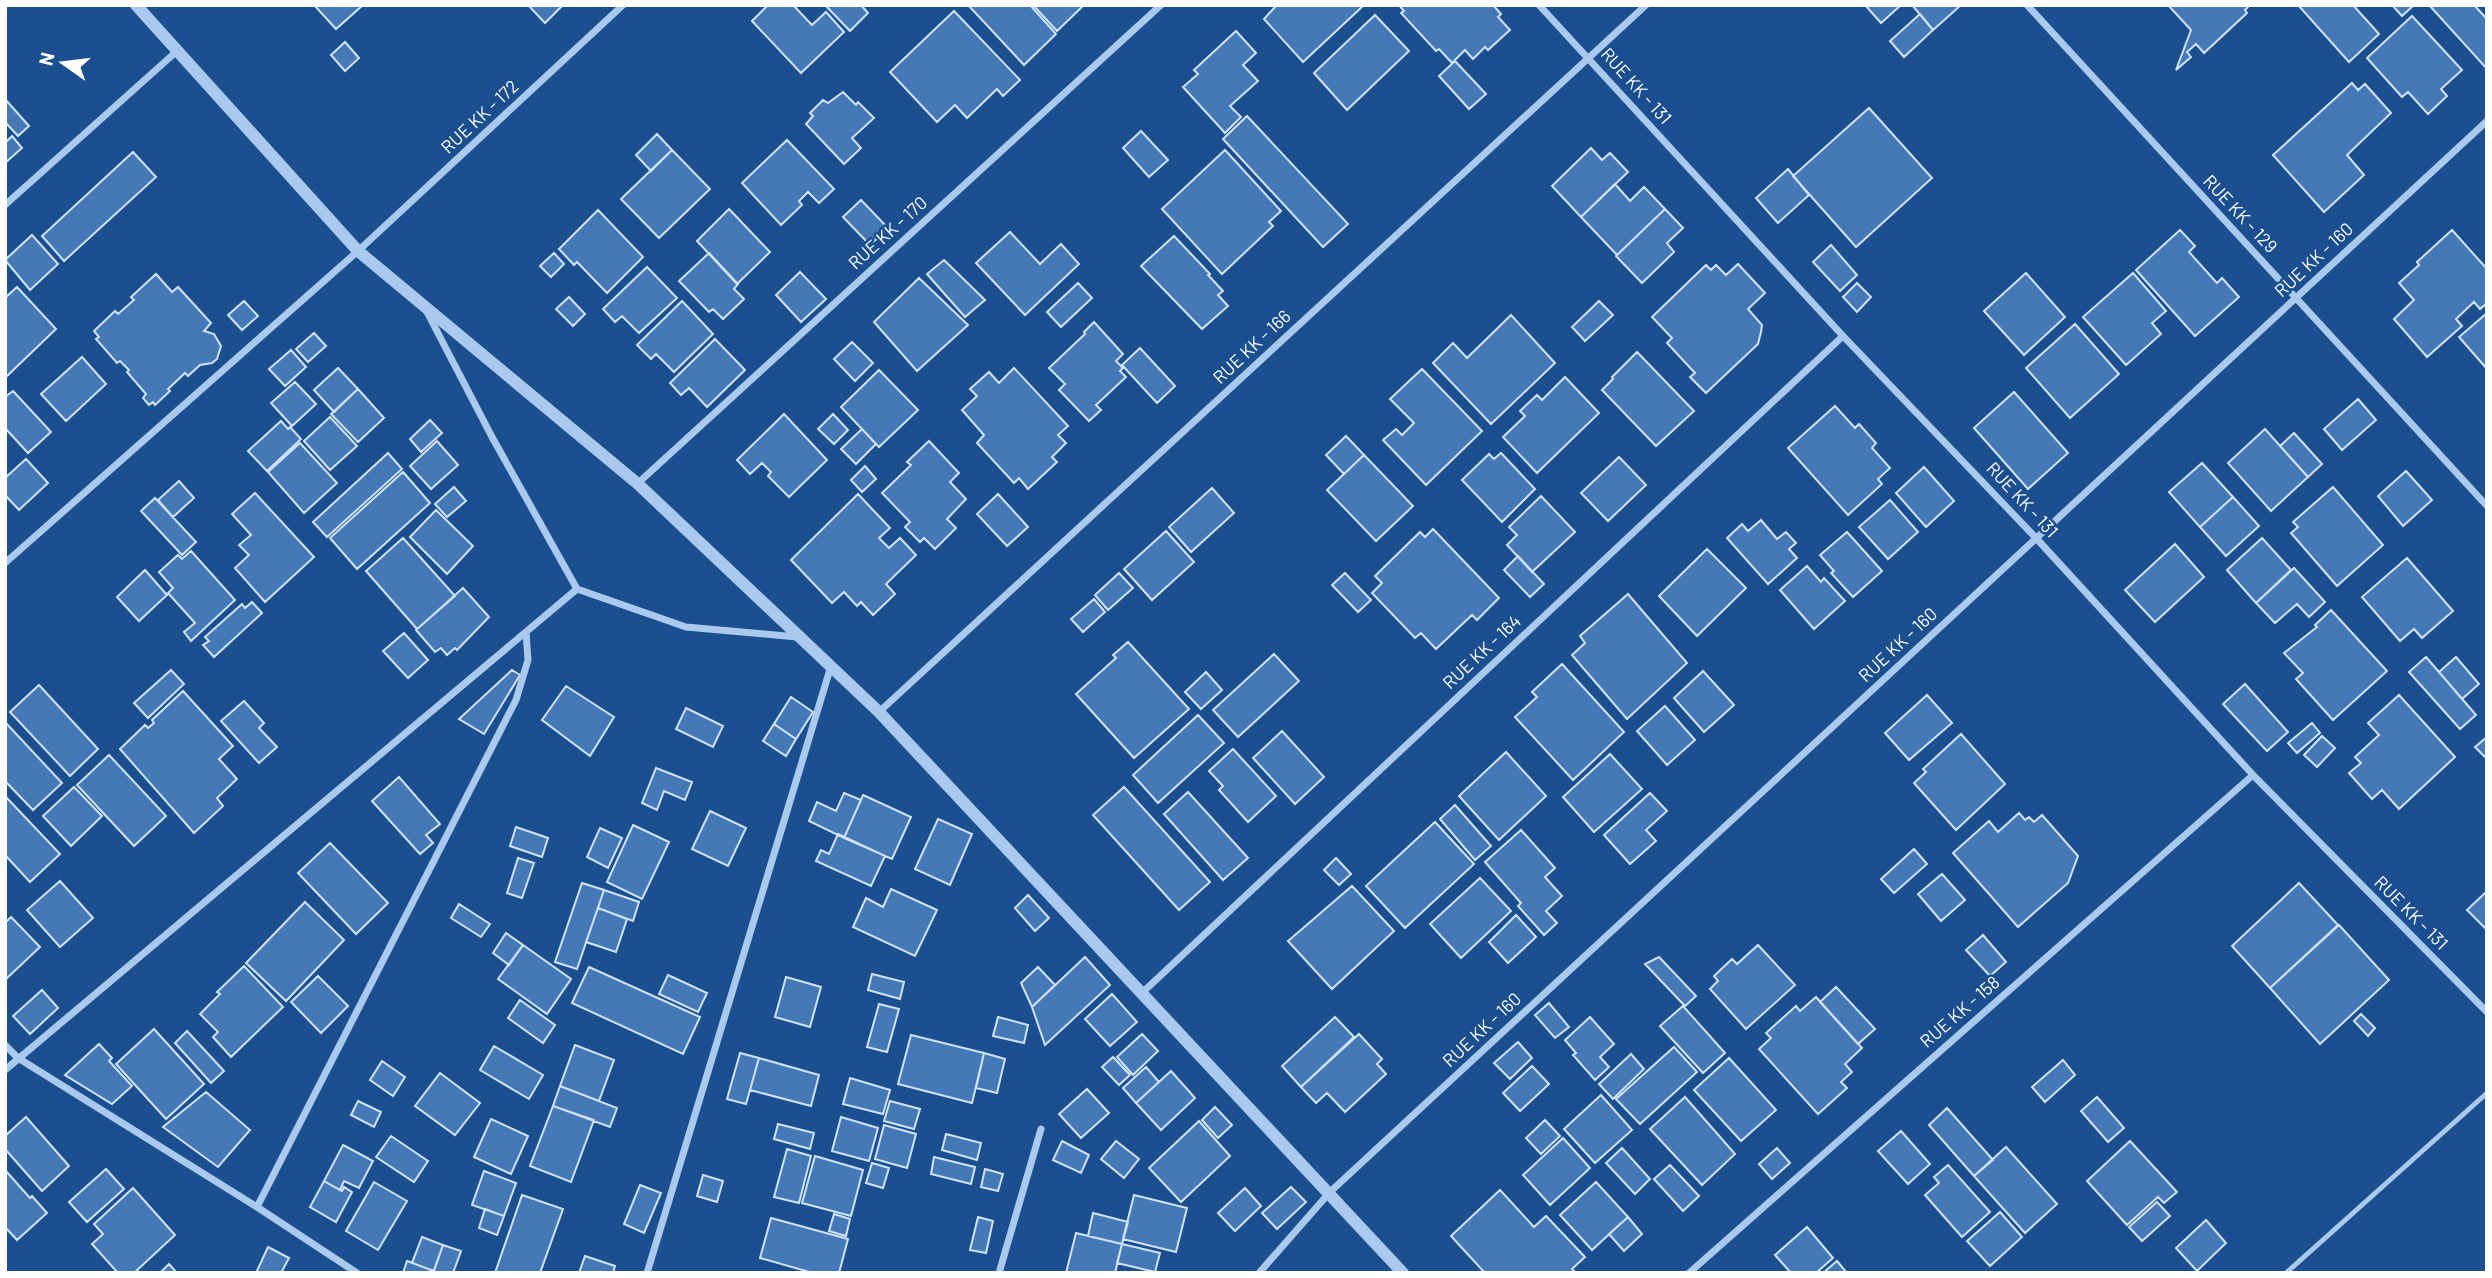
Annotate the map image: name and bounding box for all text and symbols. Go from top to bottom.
north arrow [28,28,98,98]
street label: RUE KK - 131 [1597,43,1677,128]
text: N [33,50,59,68]
street label: RUE KK - 172 [436,75,523,158]
street label: RUE KK - 129 [2199,170,2282,257]
street label: RUE KK - 170 [843,191,931,273]
street label: RUE KK - 160 [2270,217,2357,301]
street label: RUE KK - 166 [1208,305,1295,388]
street label: RUE KK - 131 [1982,457,2063,542]
street label: RUE KK - 160 [1854,602,1941,686]
street label: RUE KK - 164 [1438,609,1525,693]
street label: RUE KK - 131 [2370,871,2453,954]
street label: RUE KK - 158 [1915,971,2004,1052]
street label: RUE KK - 160 [1438,987,1525,1071]

